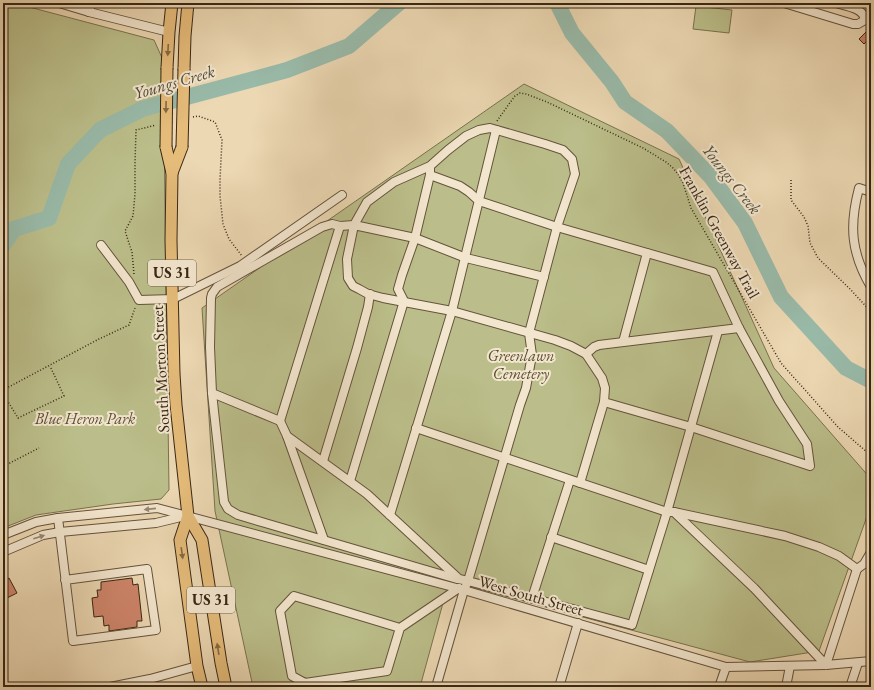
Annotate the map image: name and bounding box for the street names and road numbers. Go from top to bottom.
street label: Franklin Greenway Trail [674,162,765,302]
road number: US 31 [148,260,196,286]
street label: South Morton Street [147,305,174,433]
street label: West South Street [476,570,586,620]
road number: US 31 [187,587,235,613]

